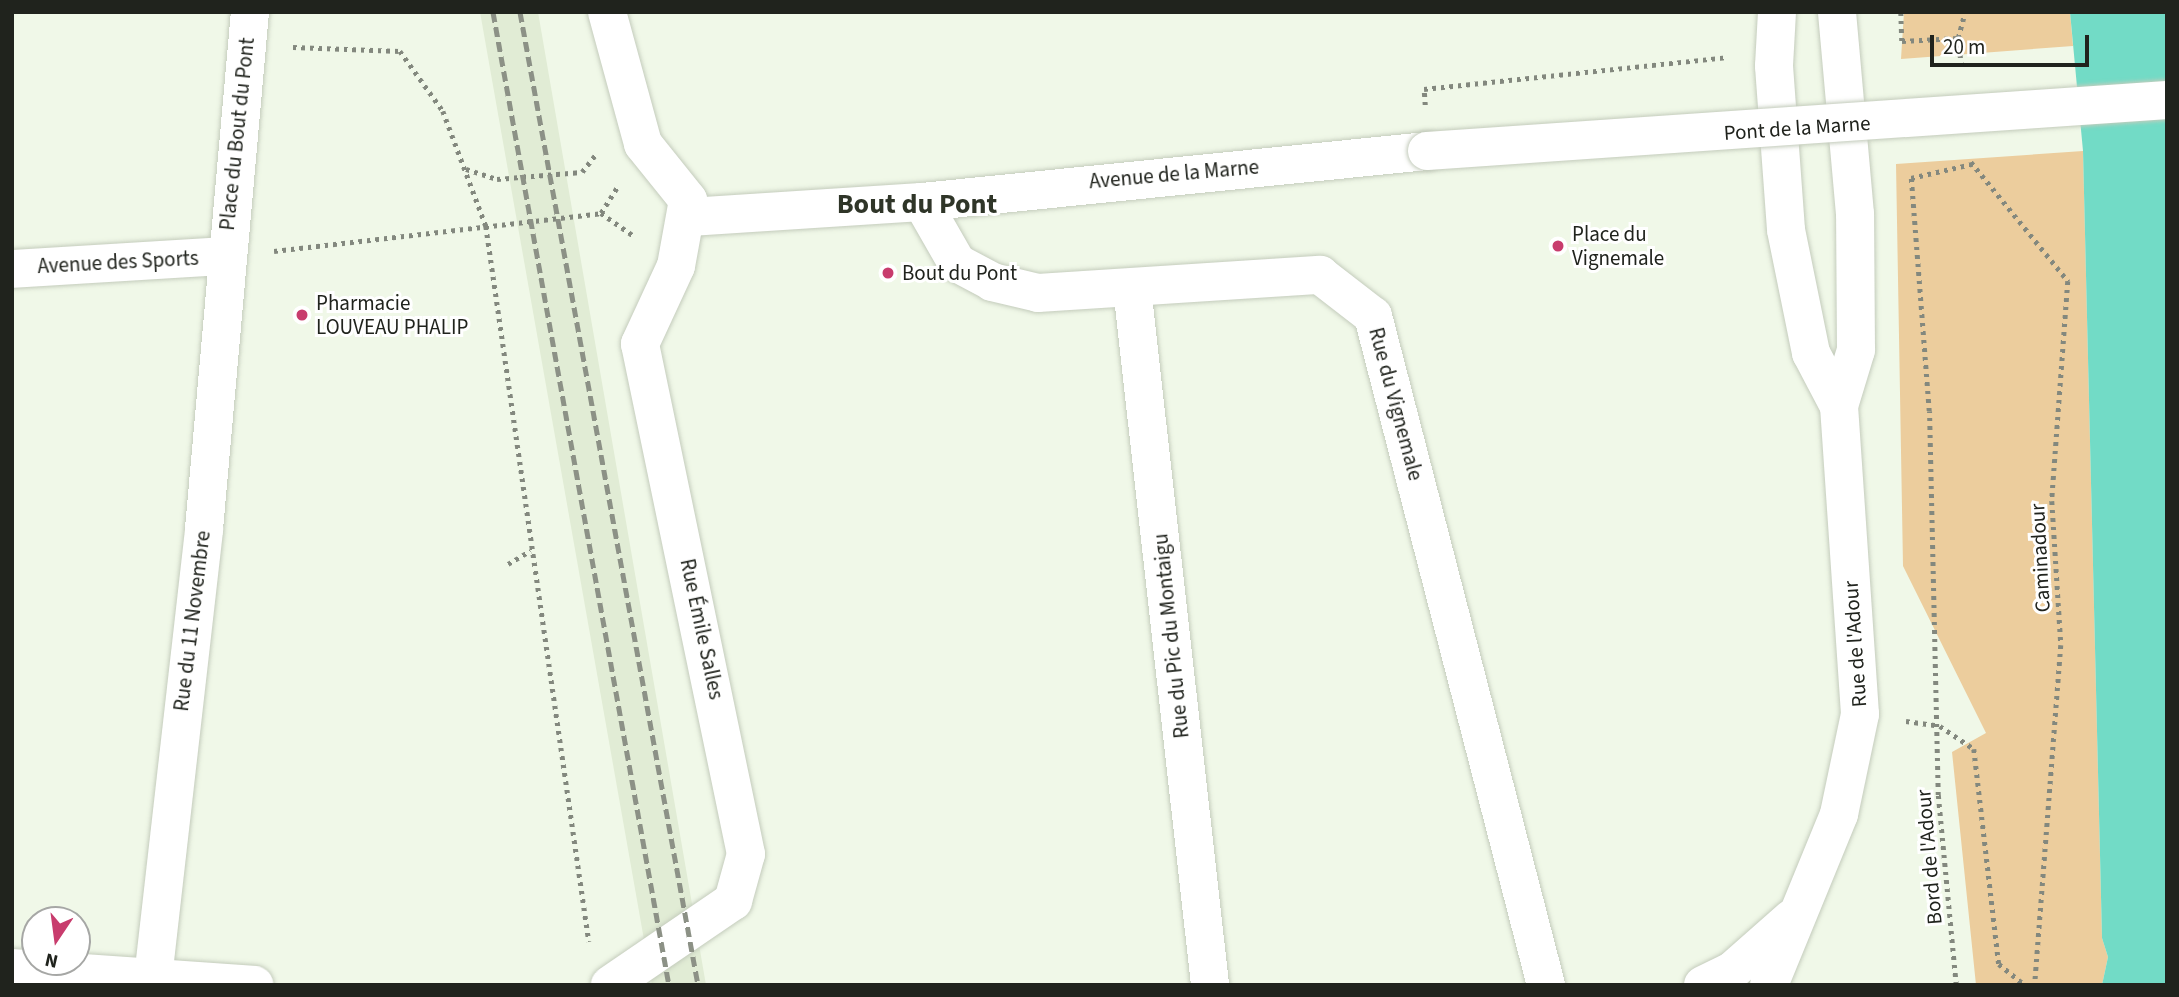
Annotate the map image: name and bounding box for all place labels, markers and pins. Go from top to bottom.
place label: Place du Vignemale [1572,221,1664,271]
marker: Place du Vignemale [1550,238,1566,254]
place label: Bout du Pont [902,260,1017,286]
marker: Bout du Pont [880,265,896,281]
place label: Pharmacie LOUVEAU PHALIP [316,290,468,340]
marker: Pharmacie LOUVEAU PHALIP [294,307,310,323]

